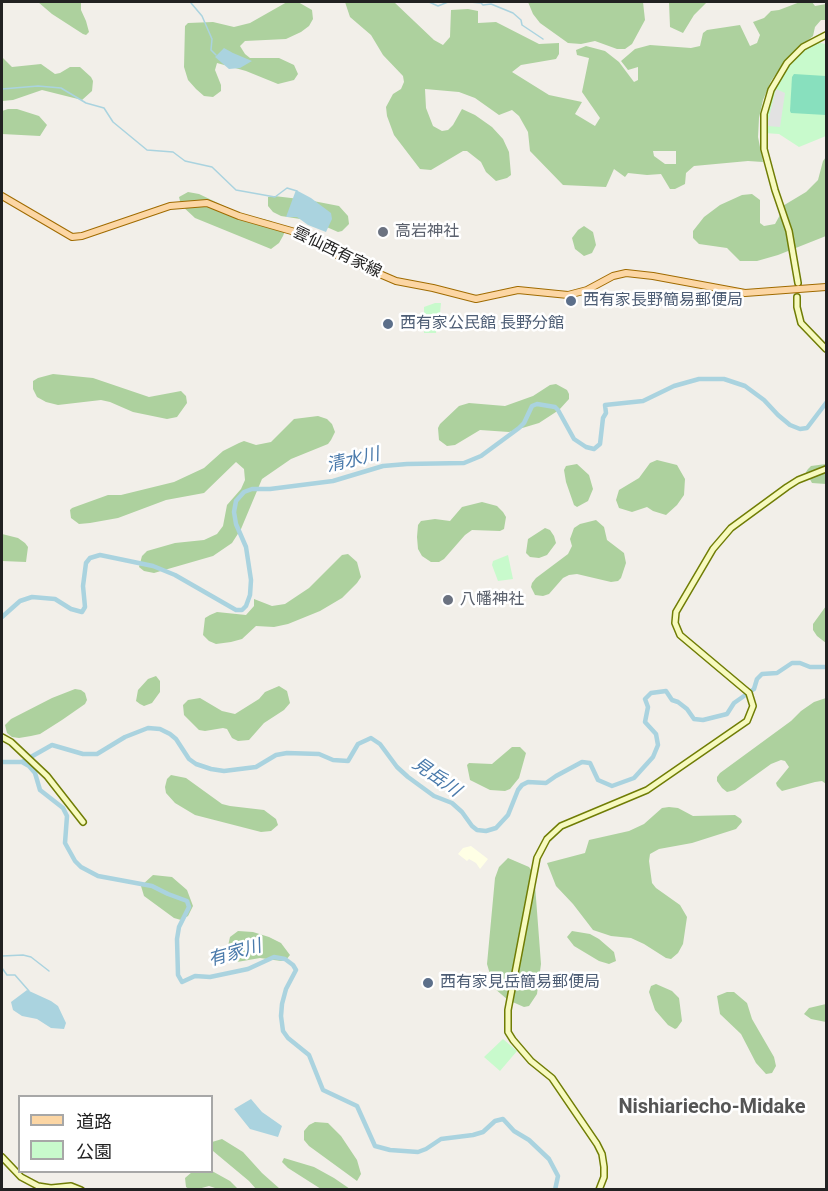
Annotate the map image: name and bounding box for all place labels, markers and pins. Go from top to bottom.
place label: 高岩神社 [395,222,459,242]
marker: 高岩神社 [376,225,390,239]
place label: 西有家長野簡易郵便局 [583,291,743,311]
marker: 西有家長野簡易郵便局 [564,294,578,308]
place label: 西有家公民館 長野分館 [400,314,564,334]
marker: 西有家公民館 長野分館 [381,317,395,331]
place label: 八幡神社 [460,590,524,610]
marker: 八幡神社 [441,593,455,607]
place label: 西有家見岳簡易郵便局 [440,973,600,993]
marker: 西有家見岳簡易郵便局 [421,976,435,990]

